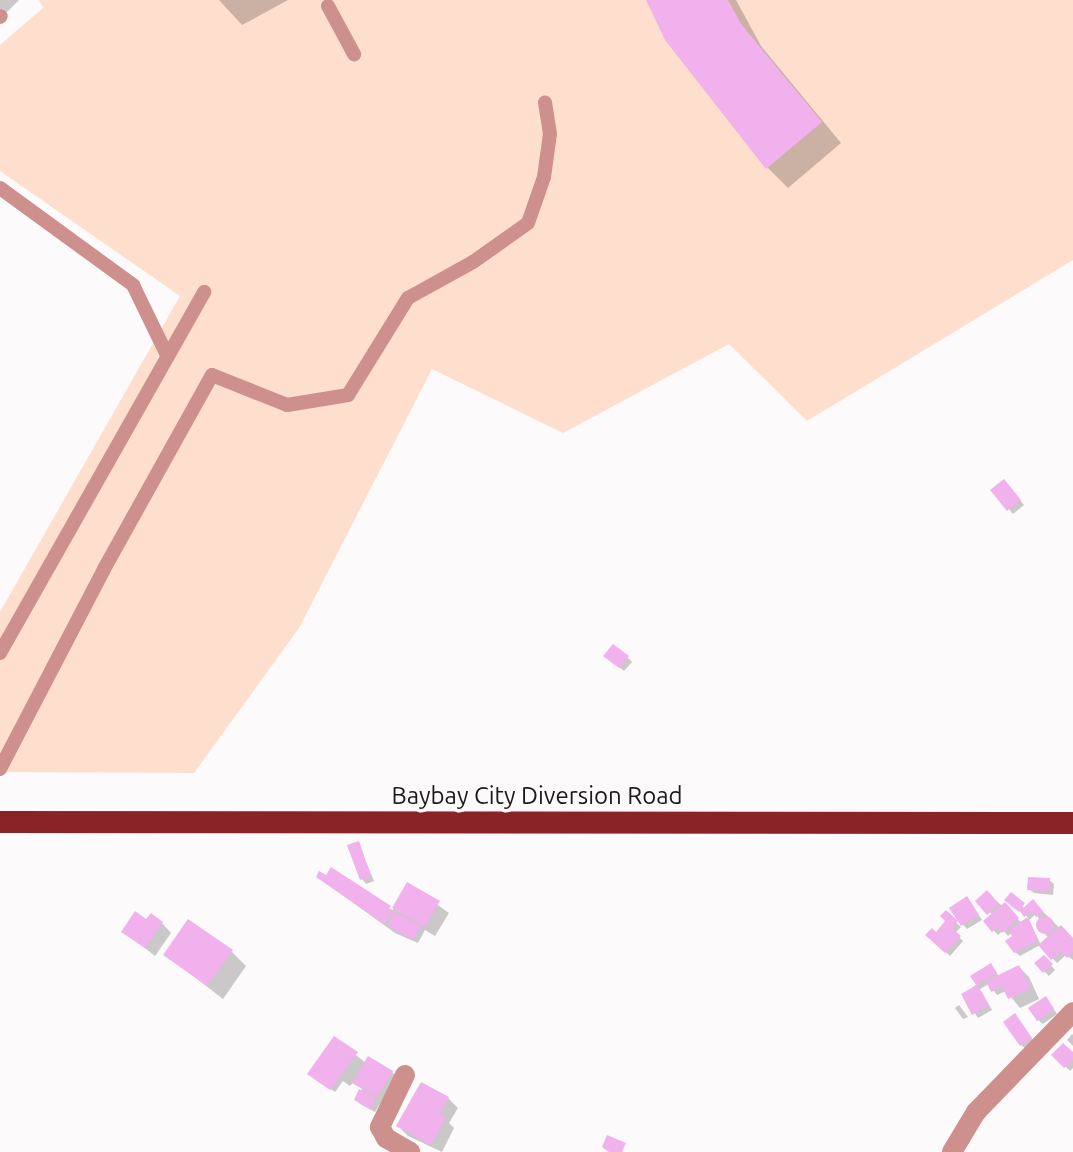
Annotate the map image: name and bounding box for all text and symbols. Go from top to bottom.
street label: Baybay City Diversion Road [391,782,683,810]

